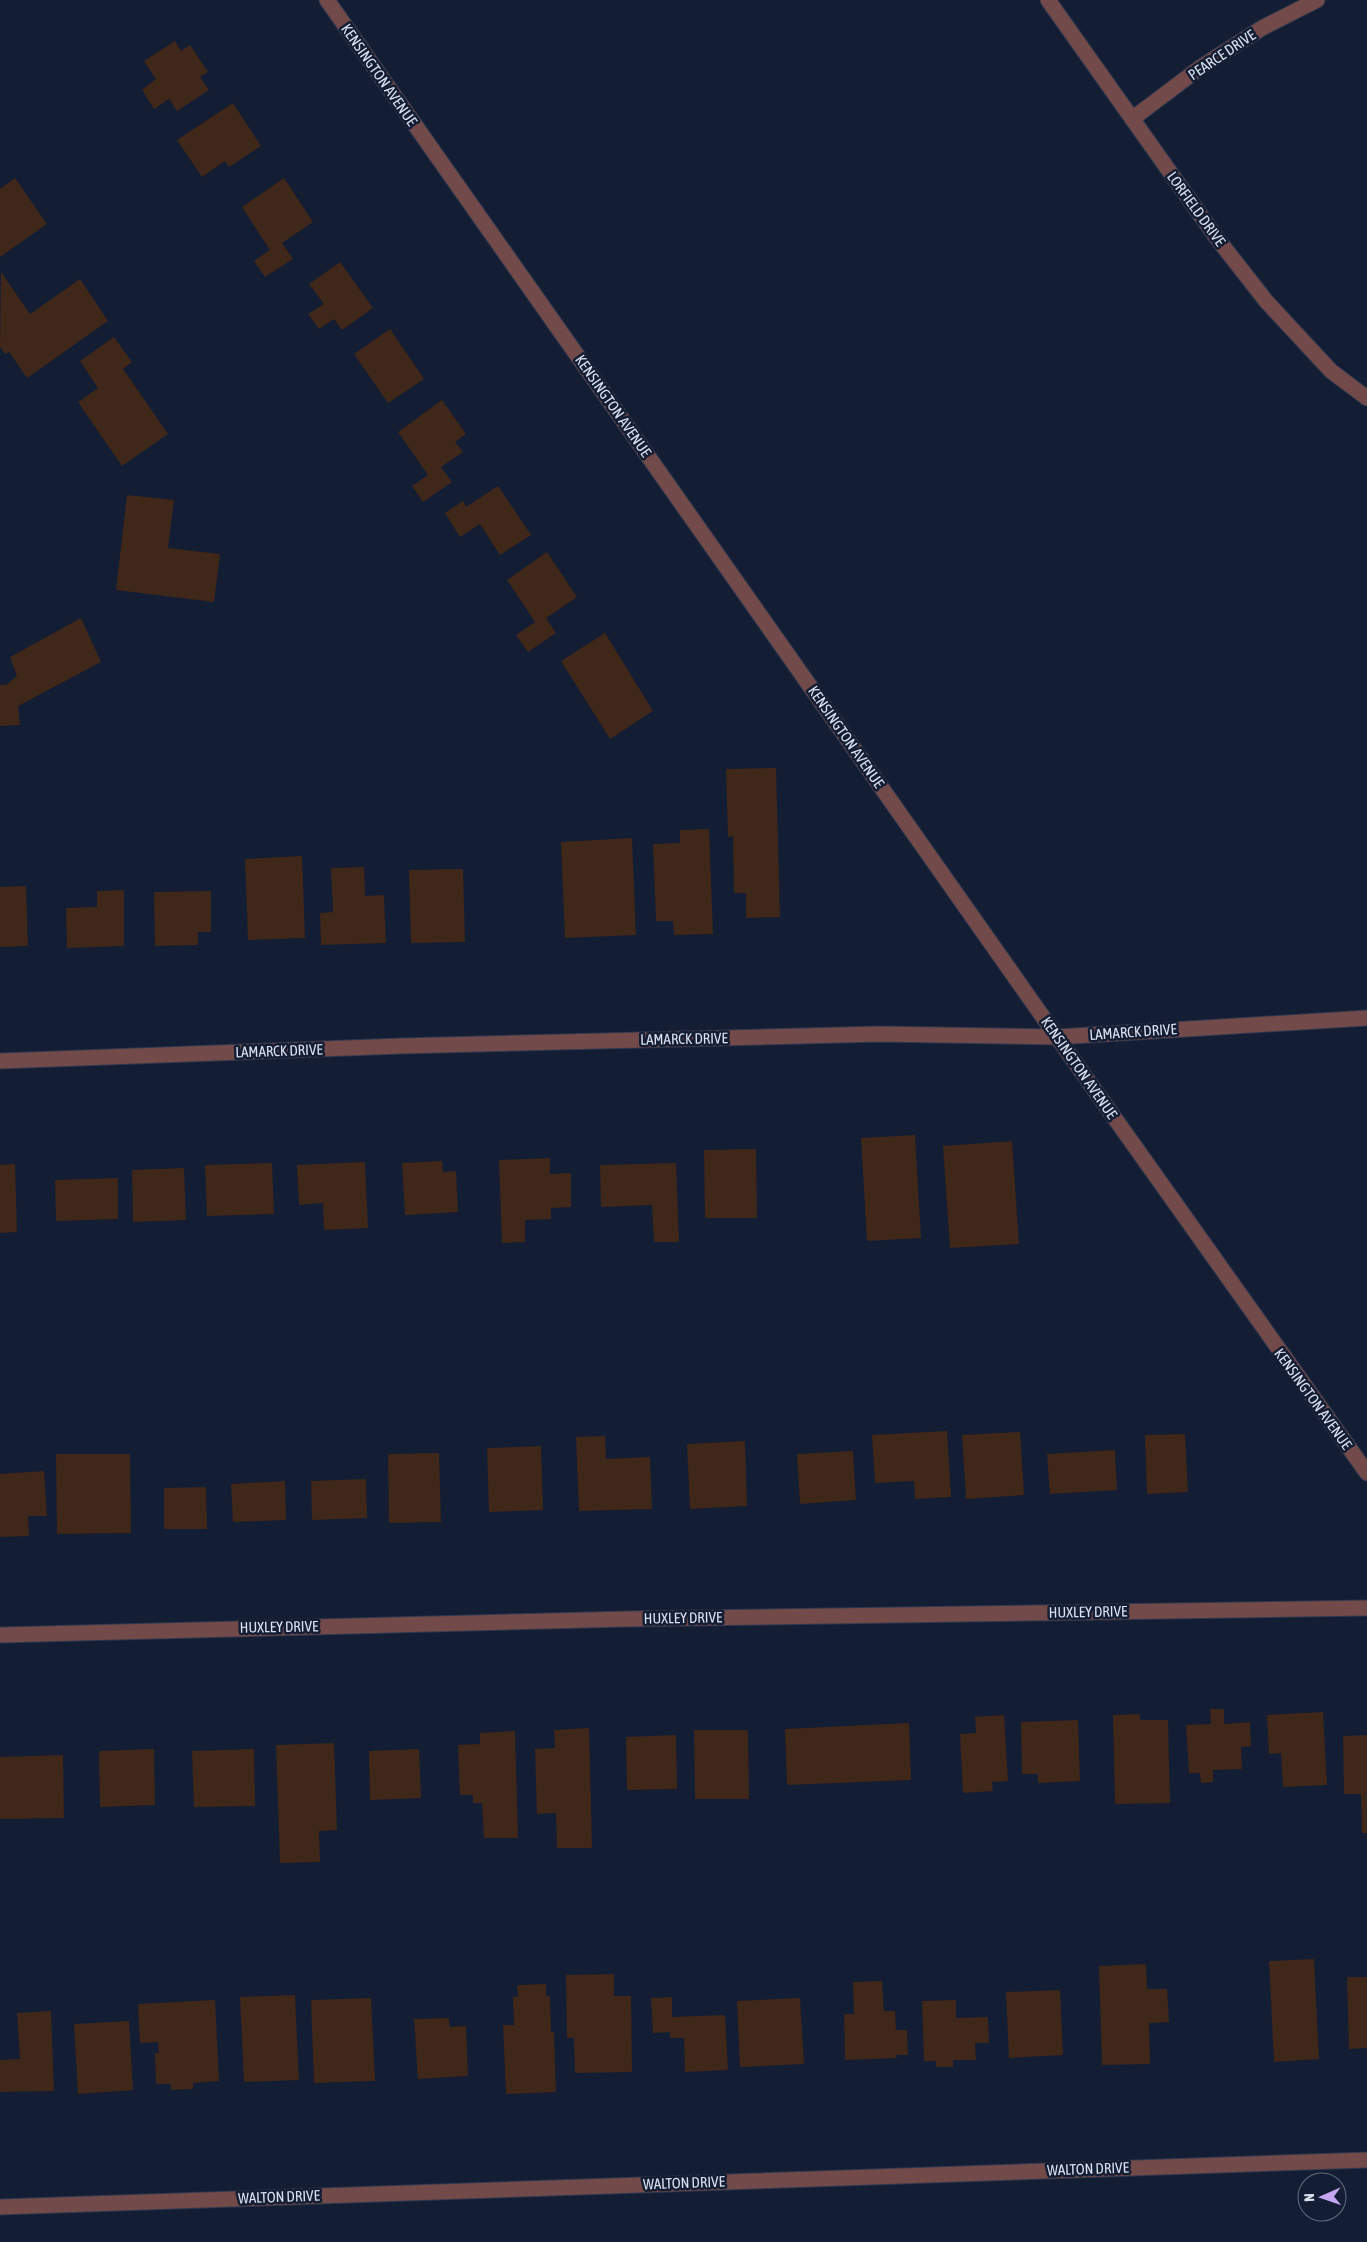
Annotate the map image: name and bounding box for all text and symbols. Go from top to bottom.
street label: KENSINGTON AVENUE [338,21,421,129]
street label: PEARCE DRIVE [1185,26,1259,83]
street label: LORFIELD DRIVE [1164,168,1229,250]
street label: KENSINGTON AVENUE [572,352,655,460]
street label: KENSINGTON AVENUE [805,683,888,791]
street label: KENSINGTON AVENUE [1038,1014,1121,1122]
street label: LAMARCK DRIVE [1089,1020,1178,1043]
street label: LAMARCK DRIVE [640,1029,729,1048]
street label: LAMARCK DRIVE [235,1040,324,1061]
street label: KENSINGTON AVENUE [1271,1345,1356,1453]
street label: HUXLEY DRIVE [1048,1602,1128,1621]
street label: HUXLEY DRIVE [643,1608,723,1627]
street label: HUXLEY DRIVE [239,1617,319,1636]
street label: WALTON DRIVE [1047,2159,1130,2178]
north arrow [1297,2172,1347,2222]
street label: WALTON DRIVE [643,2173,726,2192]
street label: WALTON DRIVE [238,2187,321,2206]
text: N [1301,2193,1317,2202]

